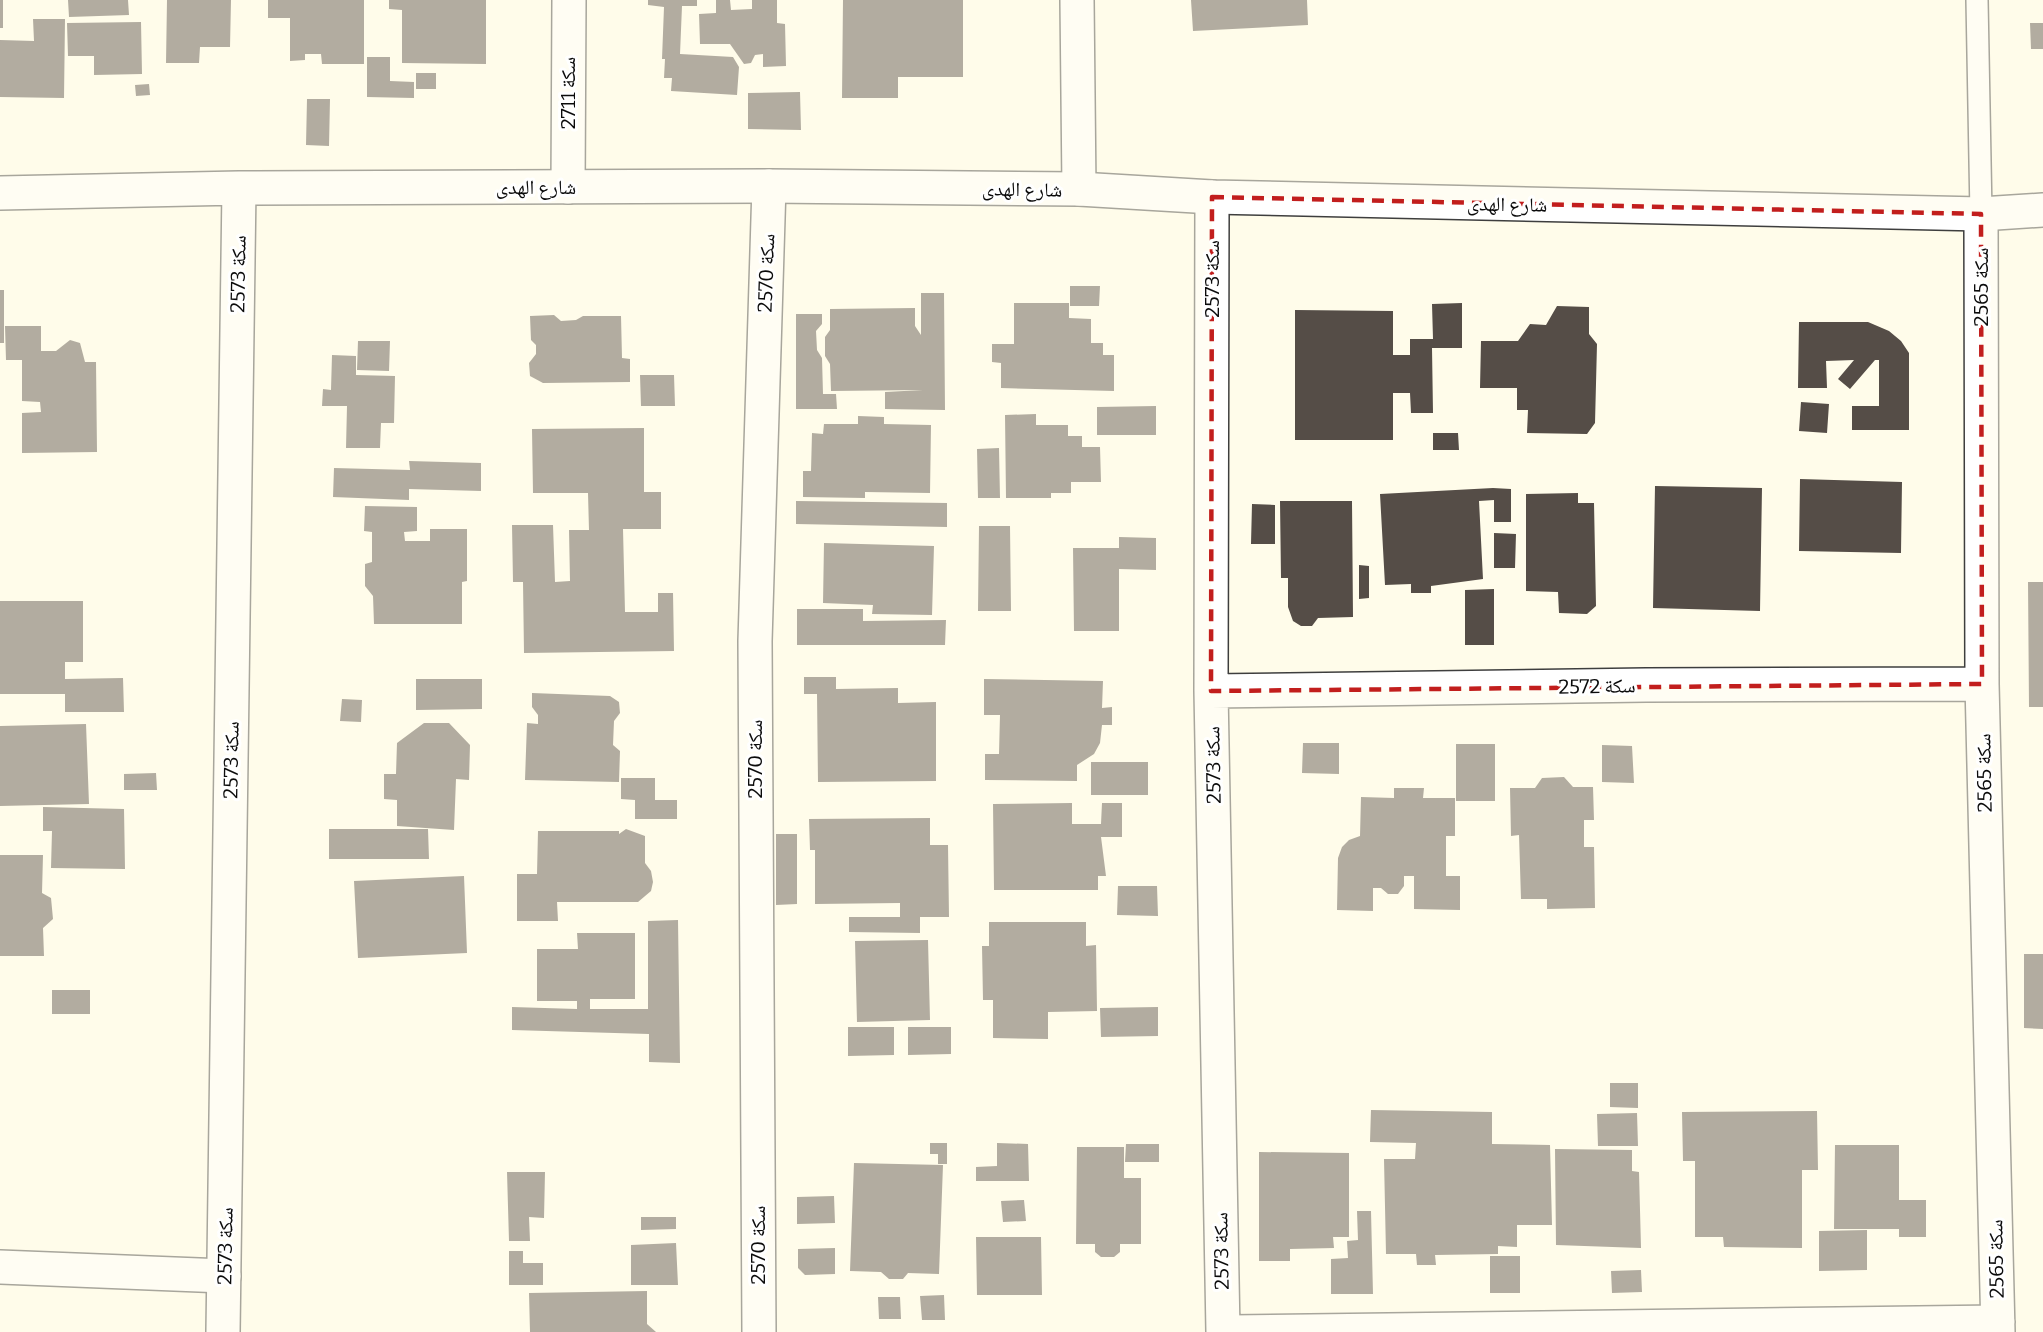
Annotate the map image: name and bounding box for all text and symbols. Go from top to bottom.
street label: سكة 2711 [556,57,580,129]
street label: شارع الهدى [496,175,576,200]
street label: شارع الهدى [982,176,1062,203]
street label: شارع الهدى [1467,191,1547,218]
street label: سكة 2570 [753,233,779,313]
street label: سكة 2573 [225,235,251,313]
street label: سكة 2573 [1200,240,1224,318]
street label: سكة 2565 [1969,247,1993,327]
street label: سكة 2572 [1558,673,1636,699]
street label: سكة 2570 [743,719,767,799]
street label: سكة 2573 [218,721,244,799]
street label: سكة 2573 [1200,726,1226,804]
street label: سكة 2565 [1971,733,1997,813]
street label: سكة 2570 [746,1205,770,1285]
street label: سكة 2573 [212,1207,238,1285]
street label: سكة 2573 [1208,1212,1234,1290]
street label: سكة 2565 [1983,1219,2009,1299]

